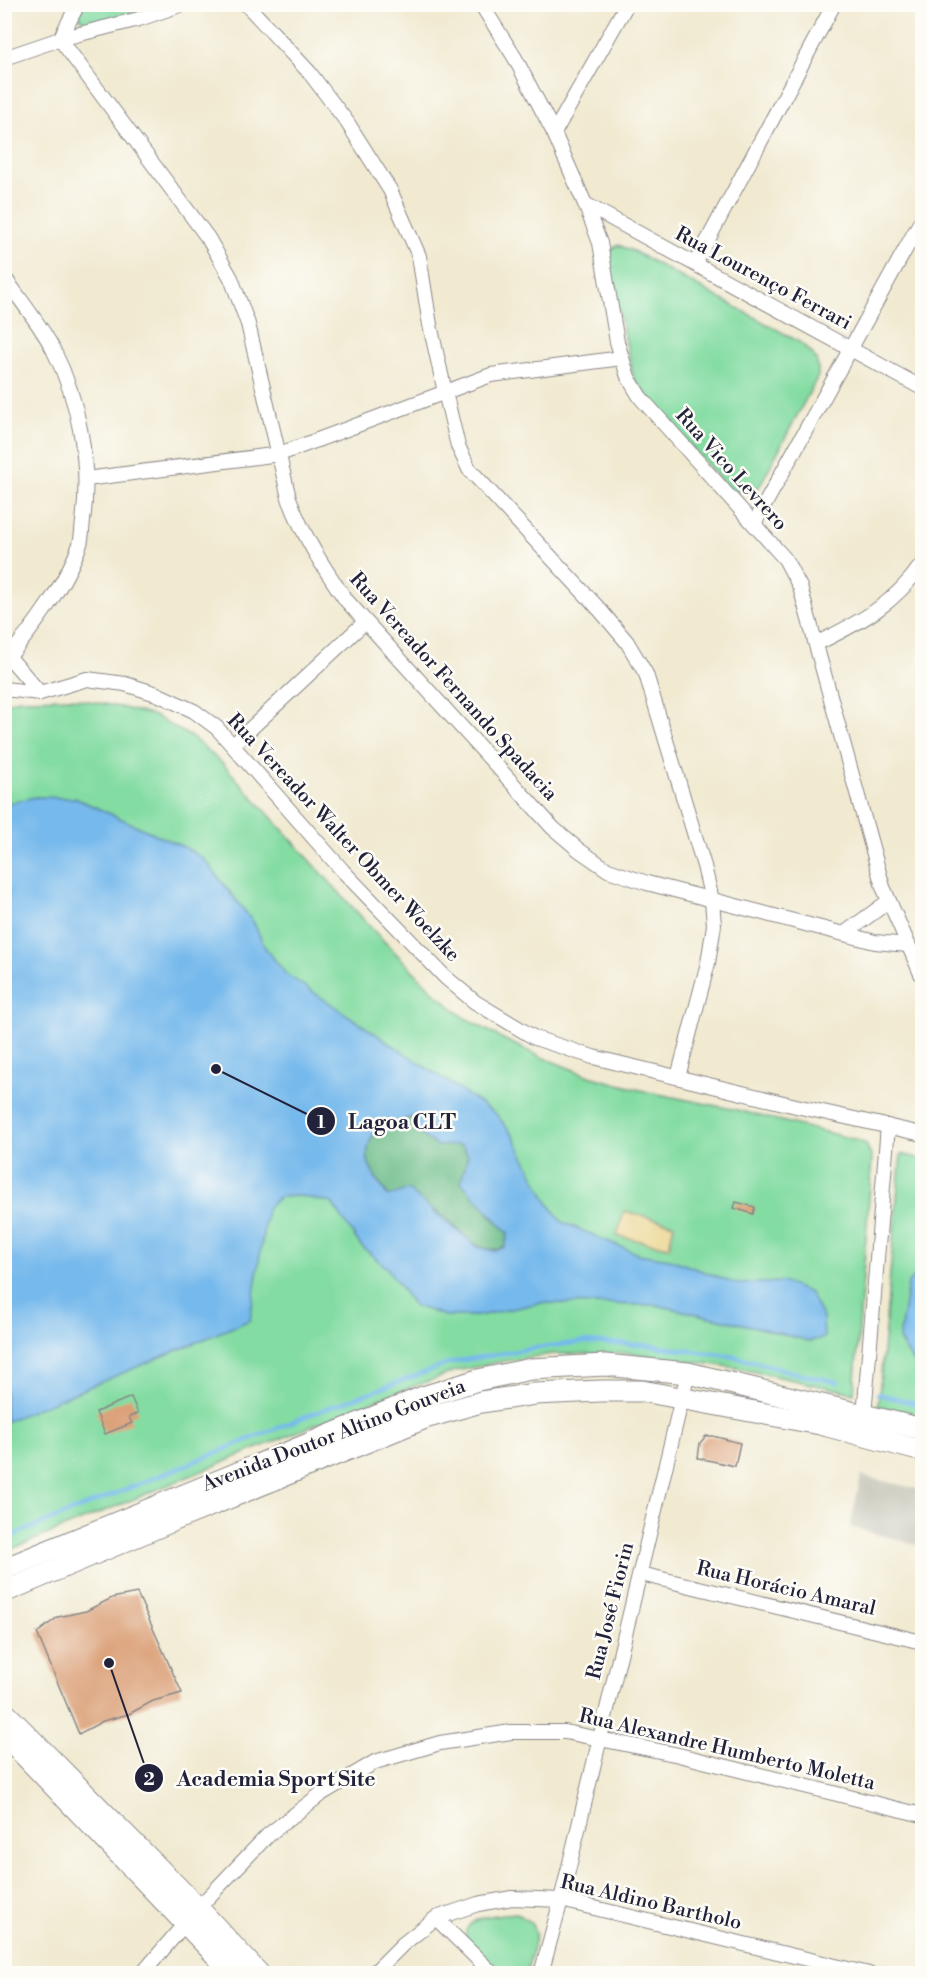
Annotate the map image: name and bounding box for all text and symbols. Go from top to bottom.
street label: Rua Lourenço Ferrari [670,222,856,336]
street label: Rua Vico Levrero [669,404,793,536]
street label: Rua Vereador Fernando Spadacia [344,567,563,807]
street label: Rua Vereador Walter Obmer Woelzke [221,709,465,967]
callout: Lagoa CLT [306,1102,468,1141]
text: Lagoa CLT [348,1110,456,1136]
text: 1 [317,1111,326,1134]
street label: Avenida Doutor Altino Gouveia [198,1374,470,1498]
street label: Rua José Fiorin [582,1540,640,1682]
street label: Rua Horácio Amaral [694,1556,878,1622]
street label: Rua Alexandre Humberto Moletta [577,1704,878,1796]
callout: Academia Sport Site [134,1759,387,1798]
text: Academia Sport Site [176,1767,375,1793]
text: 2 [143,1768,155,1791]
street label: Rua Aldino Bartholo [558,1870,744,1936]

